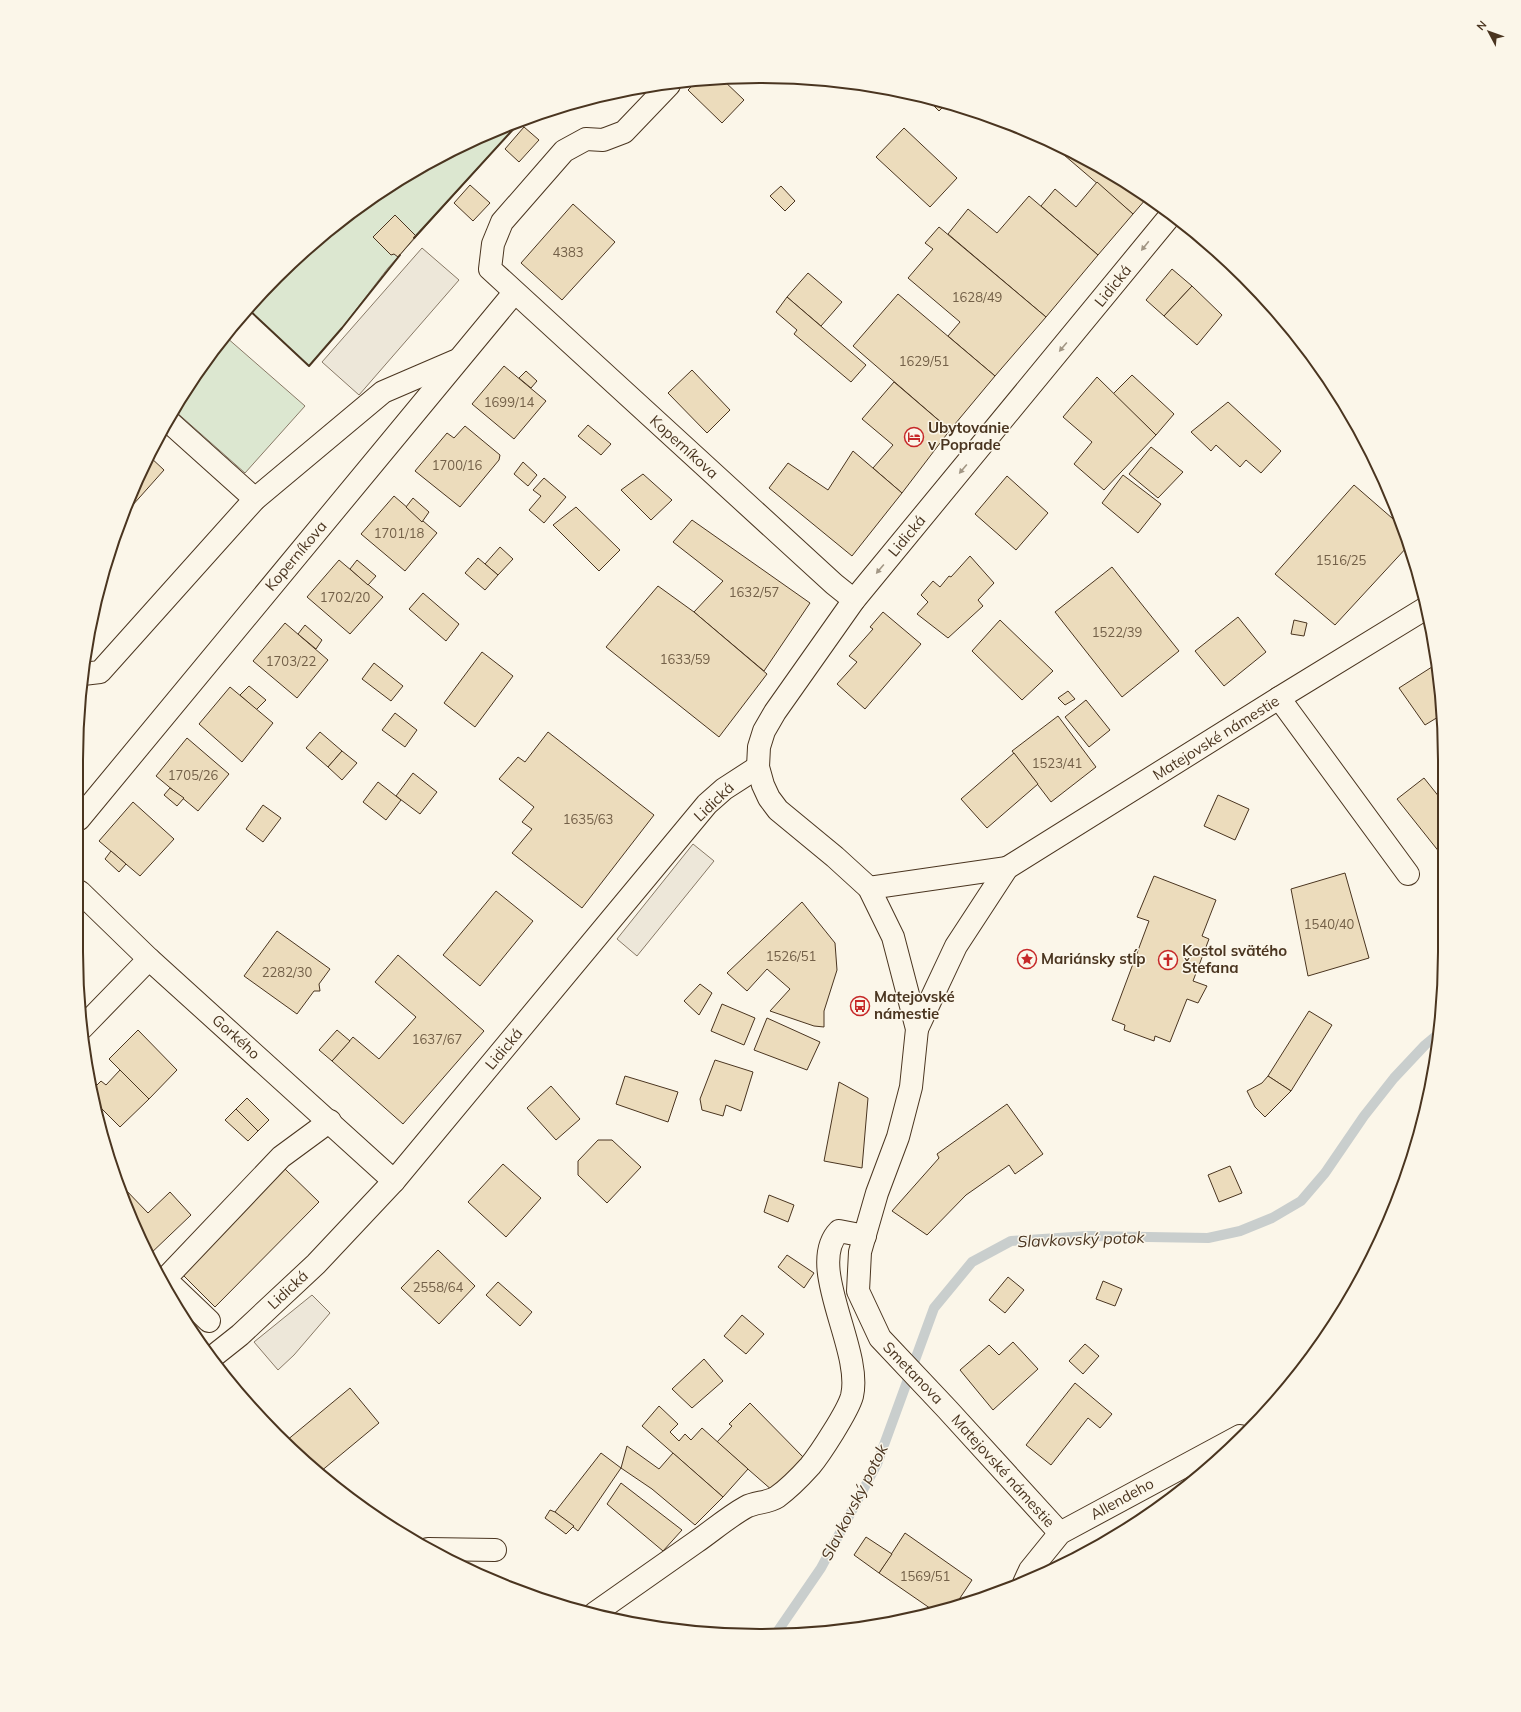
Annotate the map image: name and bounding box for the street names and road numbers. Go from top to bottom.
street label: Lidická [1090,261,1135,310]
street label: Koperníkova [646,411,723,482]
street label: Lidická [884,511,929,560]
street label: Koperníkova [261,517,330,595]
street label: Matejovské námestie [1149,691,1282,784]
street label: Lidická [690,778,738,825]
street label: Gorkého [208,1010,264,1063]
street label: Lidická [481,1024,526,1073]
street label: Lidická [263,1266,312,1313]
street label: Smetanova [879,1338,948,1408]
street label: Matejovské námestie [948,1410,1059,1531]
street label: Allendeho [1087,1473,1157,1524]

